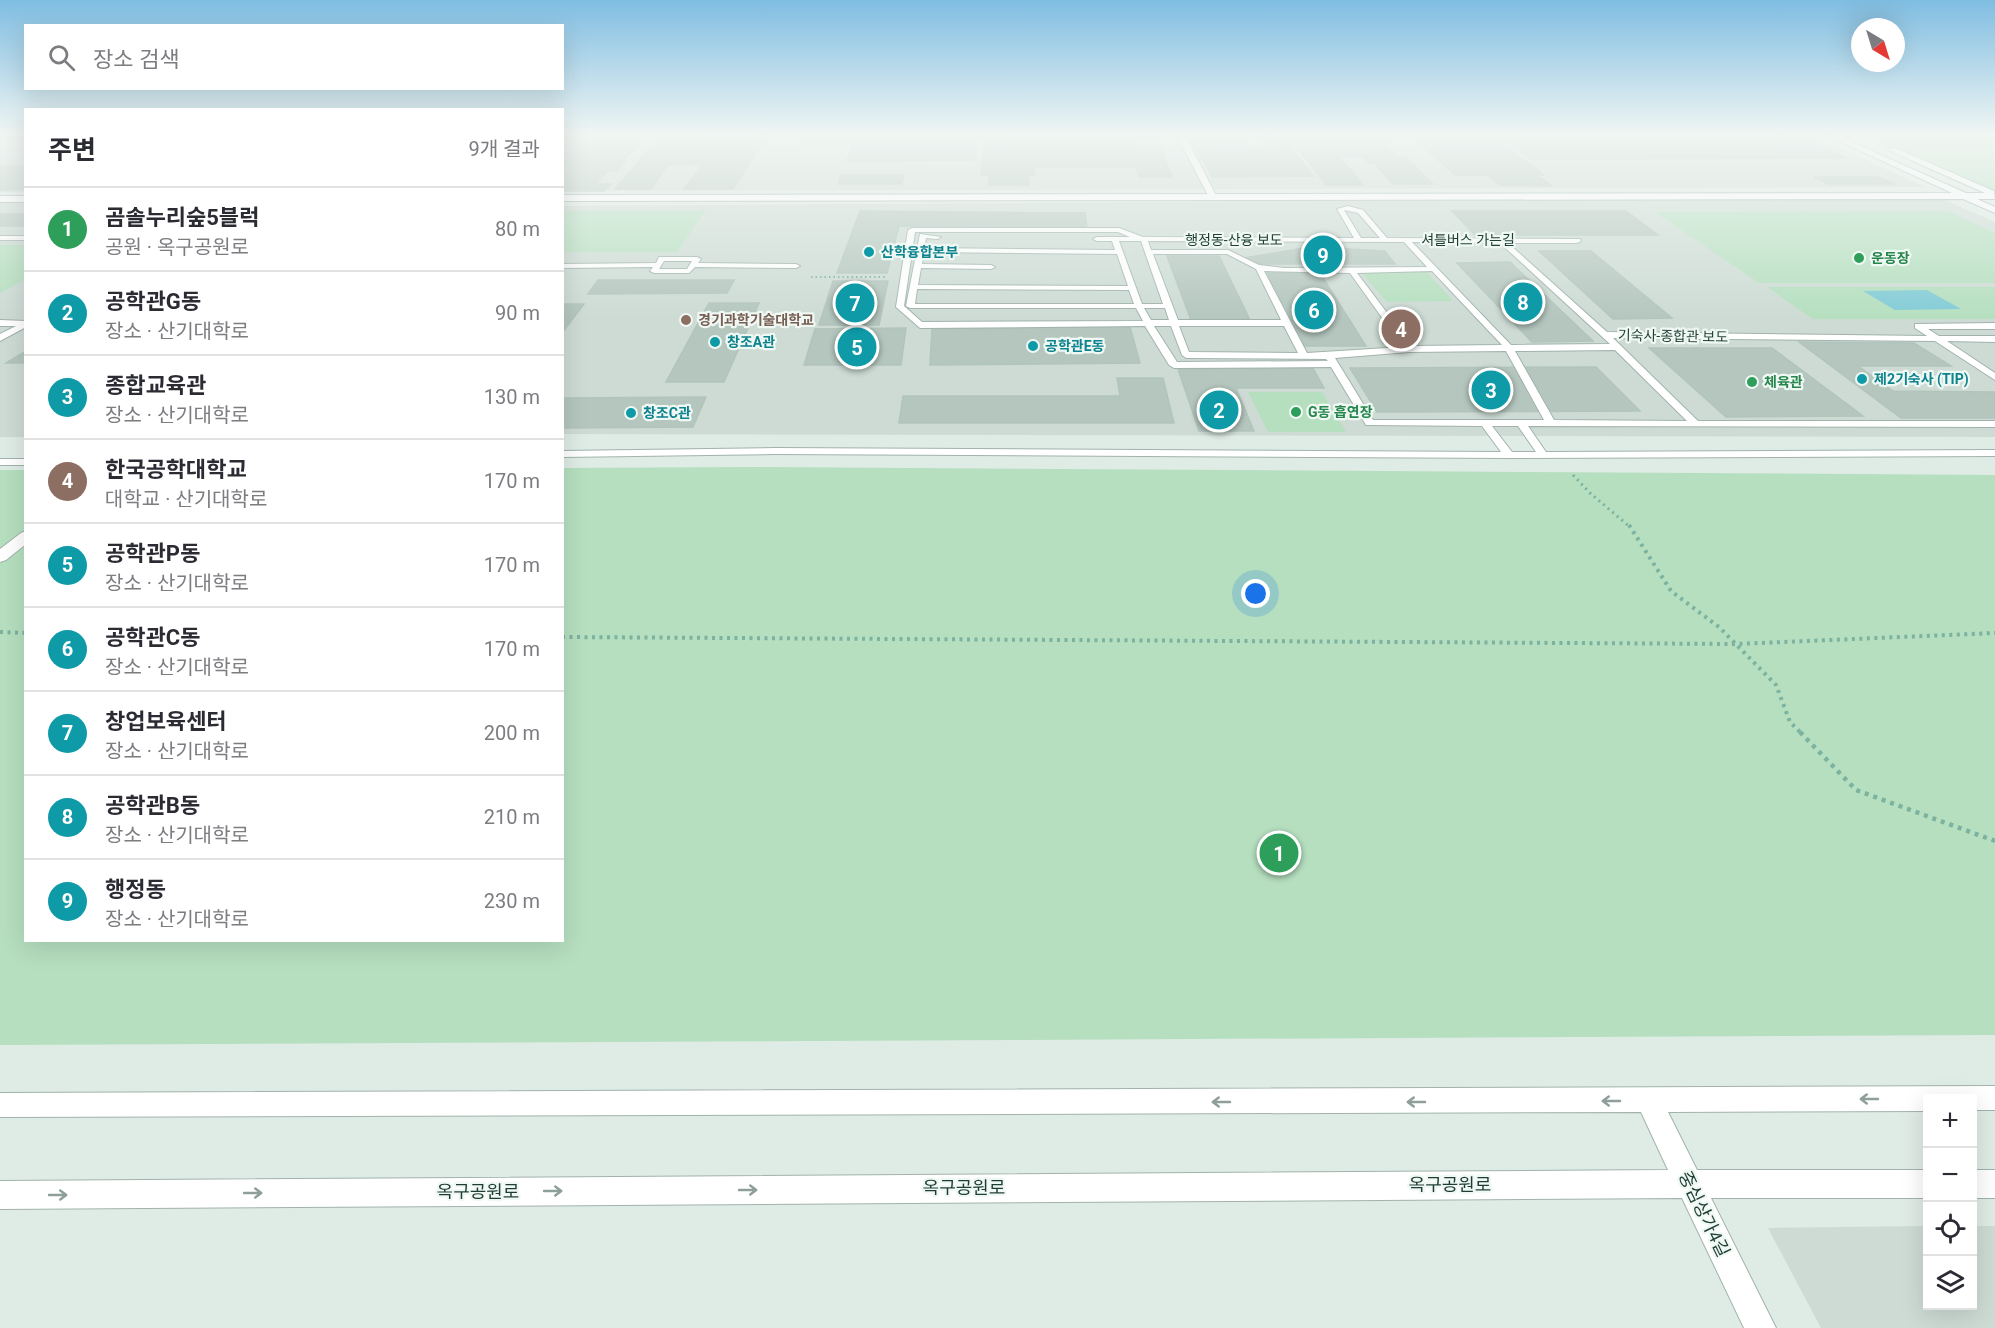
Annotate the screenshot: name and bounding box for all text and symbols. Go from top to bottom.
north arrow [1851,18,1905,72]
search box [24,24,564,90]
icon: search [45,41,78,74]
text: 장소 검색 [93,47,179,72]
text: 주변 [48,135,96,165]
text: 9개 결과 [469,137,540,161]
text: 곰솔누리숲5블럭 [105,205,259,230]
text: 1 [62,217,73,241]
text: 80 m [495,217,540,241]
street label: 행정동-산융 보도 [1185,232,1283,248]
pin: 9 [1304,232,1342,278]
street label: 셔틀버스 가는길 [1421,232,1515,248]
text: 공원 · 옥구공원로 [105,235,249,259]
place label: 산학융합본부 [881,244,958,260]
marker: 산학융합본부 [862,245,876,259]
place label: 운동장 [1871,250,1910,266]
marker: 운동장 [1852,251,1866,265]
pin: 7 [836,280,874,326]
pin: 8 [1504,280,1543,324]
pin: 6 [1294,288,1334,332]
text: 공학관G동 [105,289,201,314]
text: 2 [62,301,73,325]
text: 90 m [495,301,540,325]
pin: 4 [1382,306,1420,352]
place label: 경기과학기술대학교 [698,312,814,328]
marker: 경기과학기술대학교 [679,313,693,327]
text: 장소 · 산기대학로 [105,319,249,343]
pin: 5 [838,324,876,370]
street label: 기숙사-종합관 보도 [1618,327,1728,345]
place label: 창조A관 [727,334,775,350]
marker: 창조A관 [708,335,722,349]
place label: 공학관E동 [1045,338,1105,354]
marker: 공학관E동 [1026,339,1040,353]
pin: 3 [1472,368,1510,412]
place label: 제2기숙사 (TIP) [1874,371,1969,388]
marker: 제2기숙사 (TIP) [1855,372,1869,386]
text: 종합교육관 [105,373,206,398]
place label: 체육관 [1764,374,1803,390]
marker: 체육관 [1745,375,1759,389]
text: 3 [62,385,73,409]
text: 130 m [484,385,540,409]
pin: 2 [1200,388,1238,432]
text: 장소 · 산기대학로 [105,403,249,427]
place label: G동 흡연장 [1308,404,1373,420]
place label: 창조C관 [643,405,691,421]
marker: G동 흡연장 [1289,405,1303,419]
marker: 창조C관 [624,406,638,420]
text: 한국공학대학교 [105,457,247,482]
text: 4 [62,469,73,493]
text: 170 m [484,469,540,493]
text: 대학교 · 산기대학로 [105,487,267,511]
text: 공학관P동 [105,541,200,566]
text: 5 [62,553,73,577]
text: 170 m [484,553,540,577]
text: 장소 · 산기대학로 [105,571,249,595]
your location [1241,579,1270,608]
text: 공학관C동 [105,625,200,650]
text: 6 [62,637,73,661]
text: 170 m [484,637,540,661]
text: 장소 · 산기대학로 [105,655,249,679]
text: 창업보육센터 [105,709,226,734]
text: 7 [62,721,73,745]
text: 200 m [484,721,540,745]
text: 장소 · 산기대학로 [105,739,249,763]
text: 공학관B동 [105,793,200,818]
text: 8 [62,805,73,829]
text: 210 m [484,805,540,829]
text: 장소 · 산기대학로 [105,823,249,847]
pin: 1 [1260,830,1298,876]
text: 행정동 [105,877,166,902]
text: 9 [62,889,73,913]
text: 230 m [484,889,540,913]
text: 장소 · 산기대학로 [105,907,249,931]
one-way arrow [1860,1093,1880,1105]
map controls [1923,1094,1977,1310]
button: + [1923,1094,1977,1148]
one-way arrow [1602,1095,1622,1107]
one-way arrow [1212,1096,1232,1108]
one-way arrow [1407,1096,1427,1108]
button: − [1923,1148,1977,1202]
street label: 중심상가4길 [1675,1167,1734,1260]
street label: 옥구공원로 [1409,1174,1491,1195]
street label: 옥구공원로 [923,1177,1005,1198]
street label: 옥구공원로 [437,1181,519,1202]
one-way arrow [738,1184,758,1196]
one-way arrow [543,1185,563,1197]
one-way arrow [243,1187,263,1199]
one-way arrow [48,1189,68,1201]
button: locate [1923,1202,1977,1256]
button: layers [1923,1256,1977,1310]

